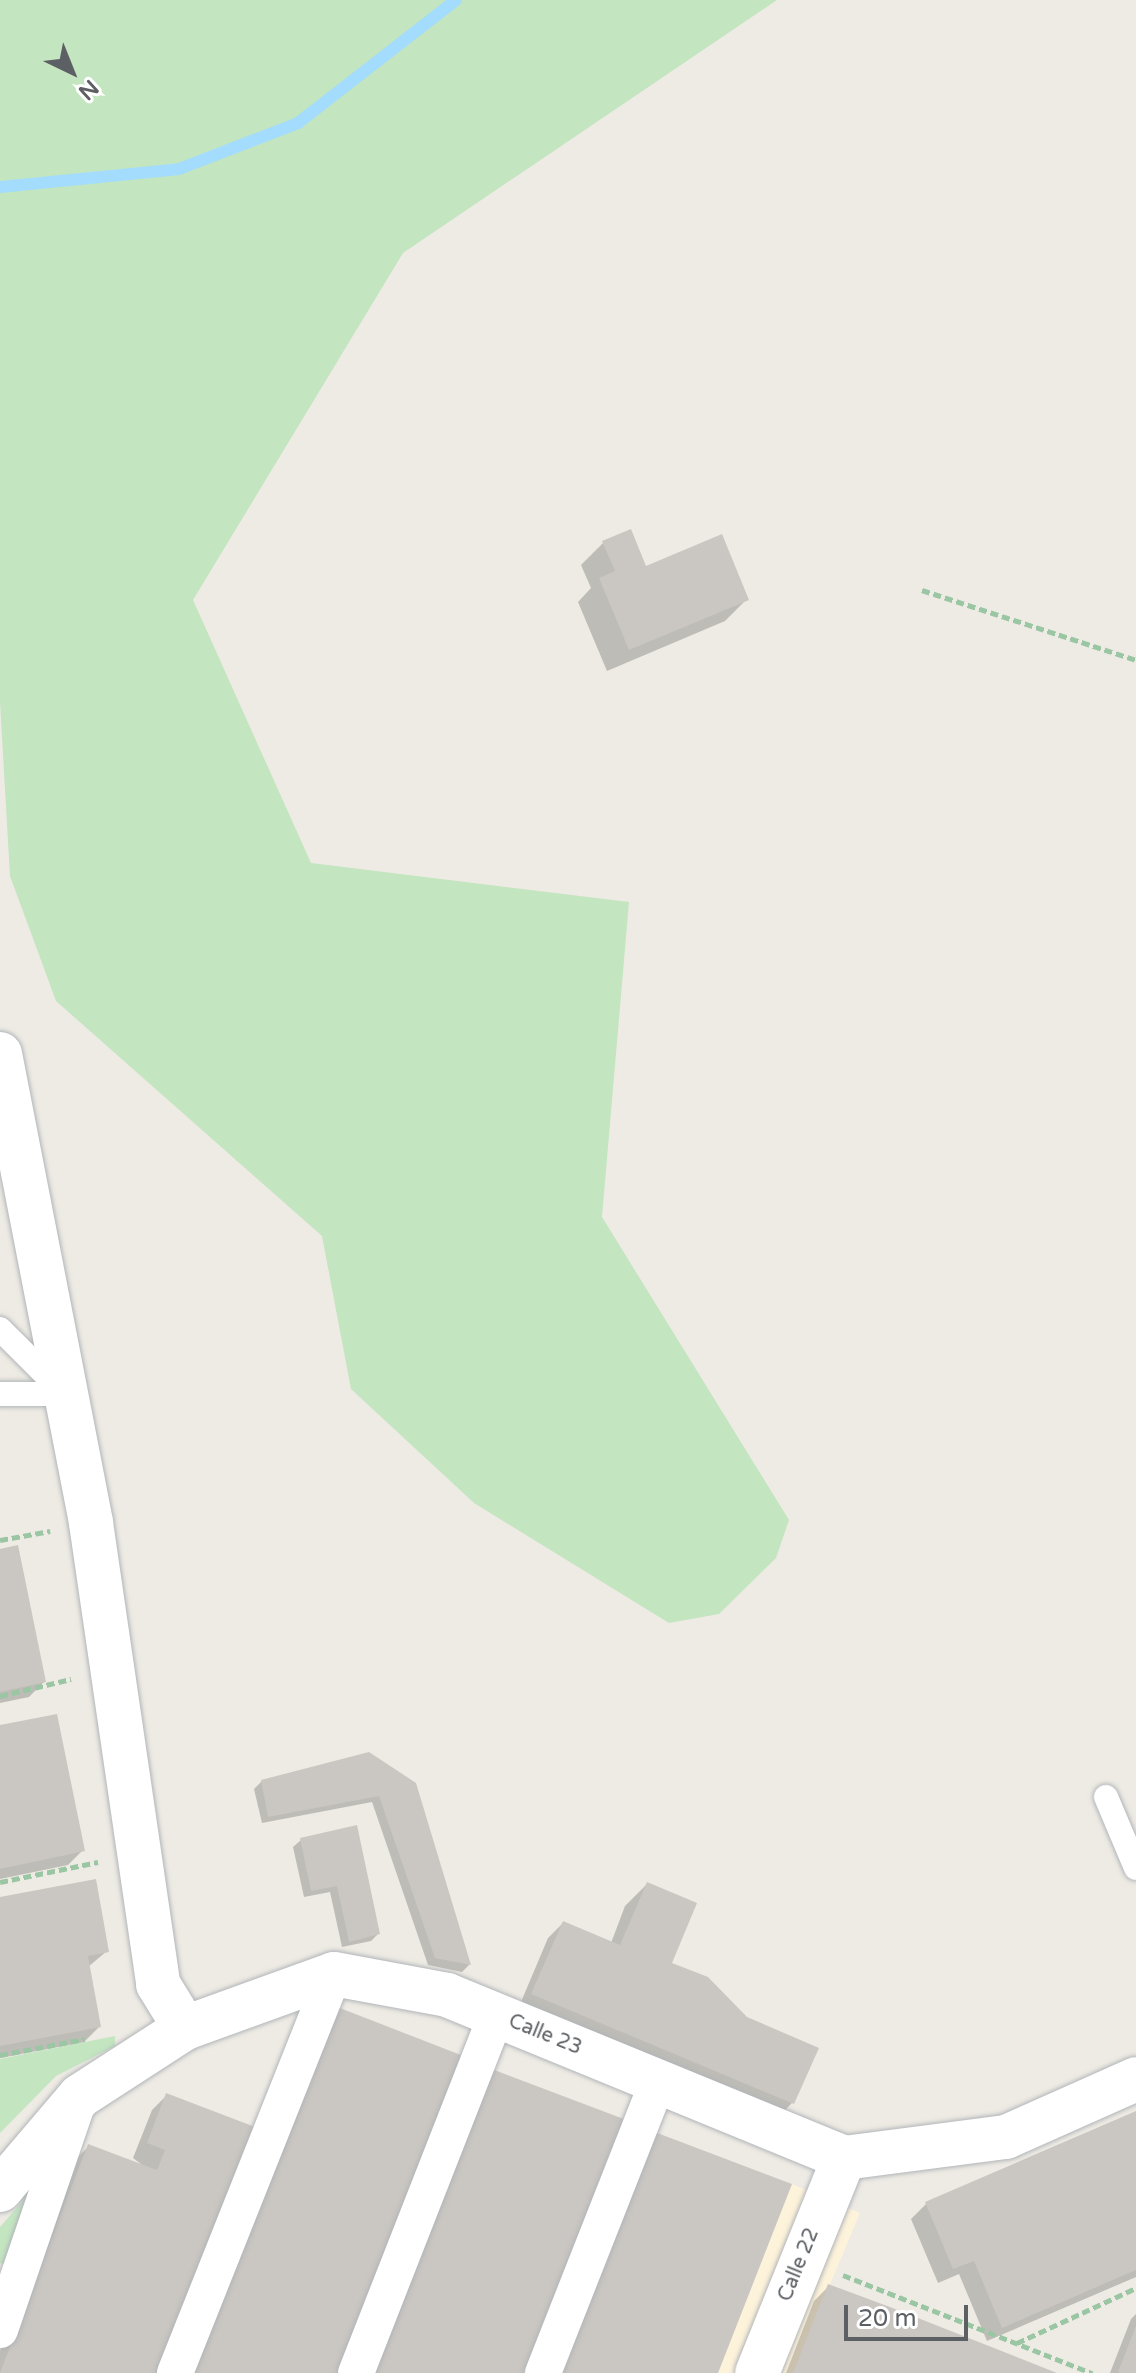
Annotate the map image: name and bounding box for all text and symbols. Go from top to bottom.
north arrow [32,32,112,112]
text: N [73,74,104,105]
street label: Calle 23 [505,2010,585,2060]
street label: Calle 22 [774,2225,824,2305]
scale bar [848,2289,972,2339]
text: 20 m [858,2304,916,2333]

